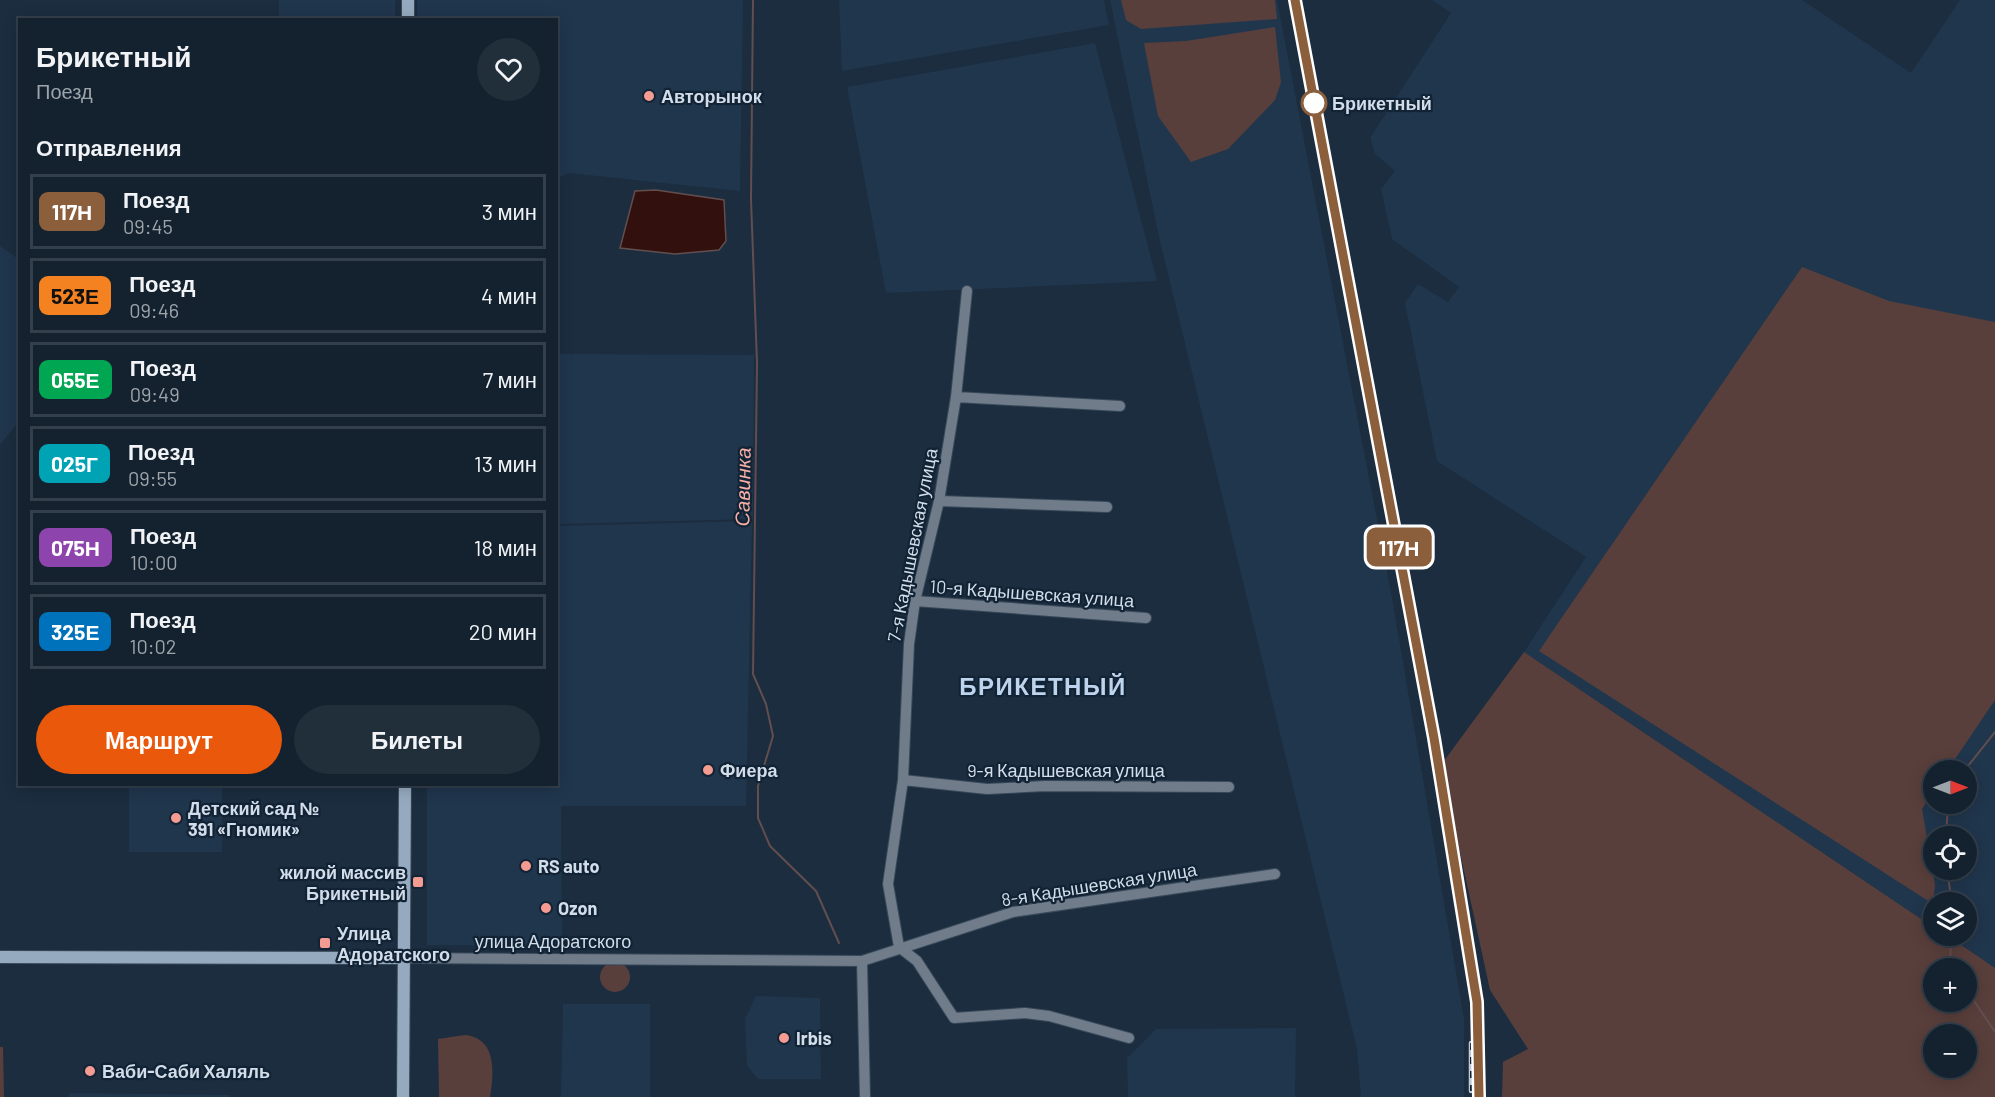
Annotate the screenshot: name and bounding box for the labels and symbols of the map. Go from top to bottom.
place label: Авторынок [661,85,763,107]
marker: Авторынок [642,89,656,103]
marker: Брикетный [1301,90,1327,116]
place label: Брикетный [1332,92,1432,114]
street label: 7-я Кадышевская улица [882,445,942,644]
water label: Савинка [729,447,755,527]
line badge: 117Н [1357,528,1441,566]
street label: 10-я Кадышевская улица [929,575,1136,611]
district label: БРИКЕТНЫЙ [959,671,1127,700]
place label: Фиера [720,759,778,781]
street label: 9-я Кадышевская улица [967,759,1166,781]
north arrow [1923,760,1977,814]
marker: Фиера [701,763,715,777]
place label: Детский сад № 391 «Гномик» [188,797,319,840]
marker: Детский сад № 391 «Гномик» [169,811,183,825]
place label: RS auto [538,855,599,877]
street label: 8-я Кадышевская улица [1000,858,1199,910]
marker: RS auto [519,859,533,873]
place label: жилой массив Брикетный [279,861,406,904]
marker: жилой массив Брикетный [411,875,425,889]
place label: Ozon [558,897,597,919]
marker: Ozon [539,901,553,915]
place label: Улица Адоратского [337,922,450,965]
street label: улица Адоратского [475,930,631,952]
marker: Улица Адоратского [318,936,332,950]
place label: Irbis [796,1027,831,1049]
marker: Irbis [777,1031,791,1045]
place label: Ваби-Саби Халяль [102,1060,270,1082]
marker: Ваби-Саби Халяль [83,1064,97,1078]

